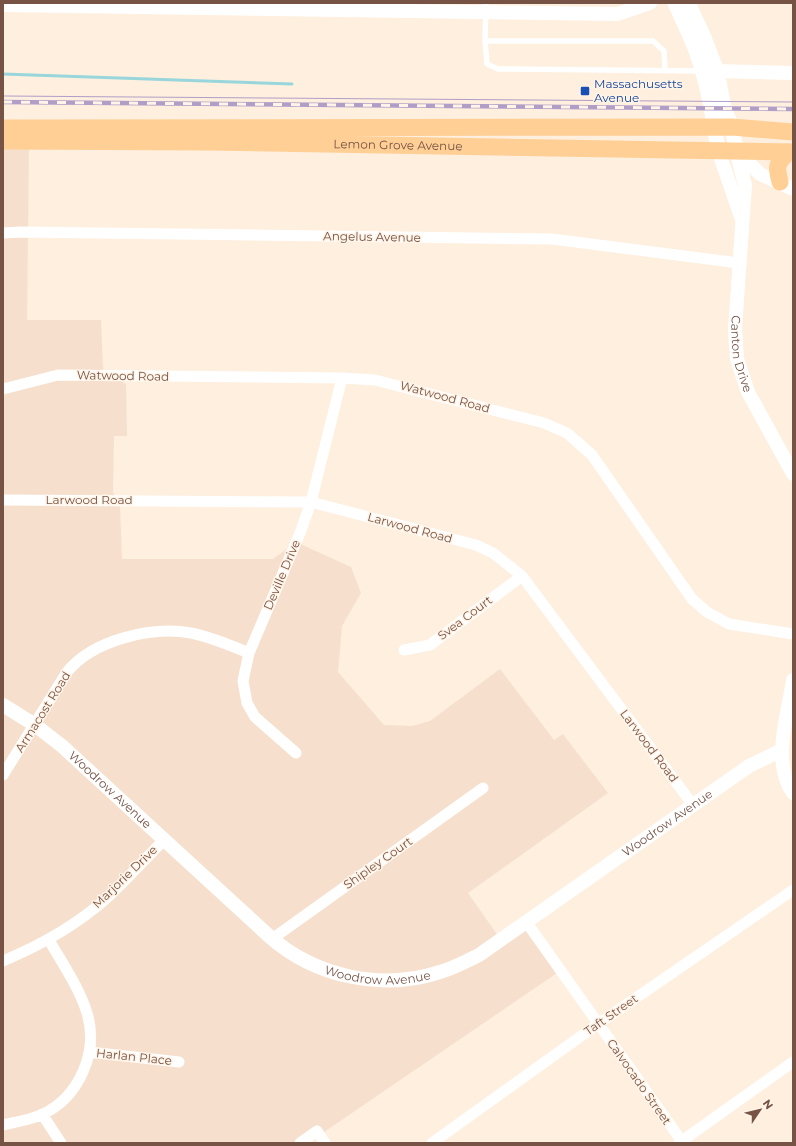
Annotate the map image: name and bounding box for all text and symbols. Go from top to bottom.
place label: Massachusetts Avenue [594,76,683,105]
marker: Massachusetts Avenue [579,85,591,97]
street label: Lemon Grove Avenue [333,136,463,153]
street label: Angelus Avenue [323,228,421,245]
street label: Canton Drive [728,315,756,394]
street label: Watwood Road [77,367,169,384]
street label: Watwood Road [398,377,492,416]
street label: Larwood Road [45,492,133,507]
street label: Larwood Road [366,509,454,546]
street label: Deville Drive [260,537,303,612]
street label: Svea Court [434,592,495,643]
street label: Armacost Road [12,669,73,755]
street label: Larwood Road [617,706,682,785]
street label: Woodrow Avenue [66,748,155,831]
street label: Woodrow Avenue [619,786,715,860]
street label: Shipley Court [340,833,415,892]
street label: Marjorie Drive [89,842,160,911]
street label: Woodrow Avenue [323,962,432,987]
street label: Taft Street [581,991,641,1039]
street label: Calvocado Street [604,1036,675,1128]
street label: Harlan Place [95,1045,173,1068]
north arrow [740,1090,780,1130]
text: N [760,1097,776,1112]

